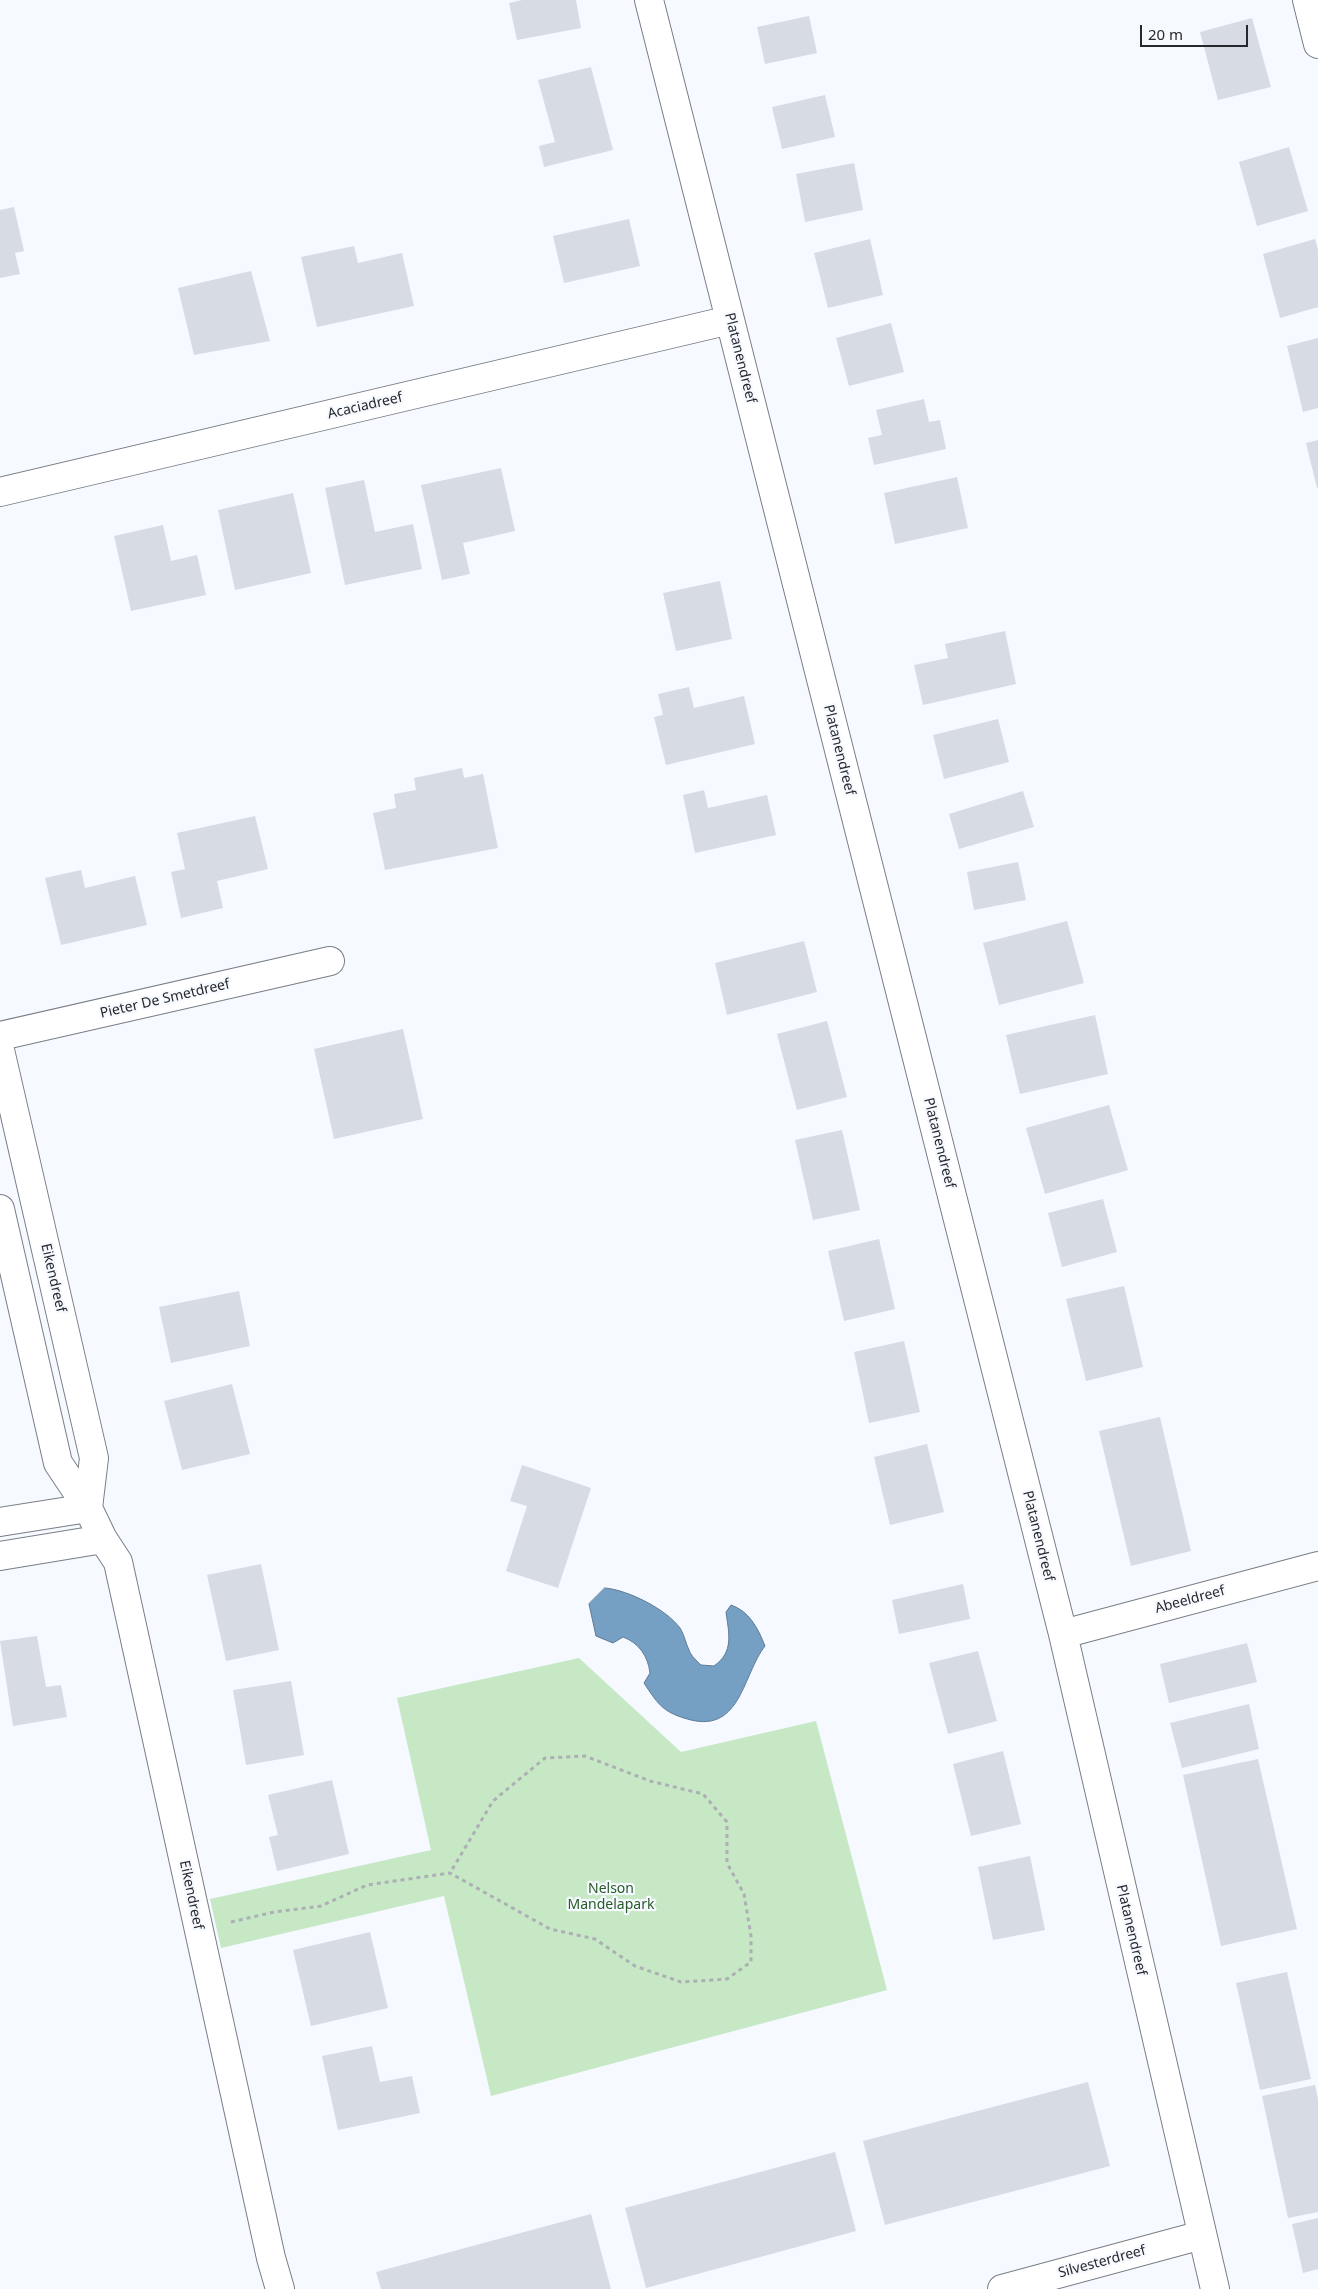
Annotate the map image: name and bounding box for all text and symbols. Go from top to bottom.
scale bar [1143,15,1250,47]
text: 20 m [1148,24,1183,44]
street label: Platanendreef [721,311,759,405]
street label: Acaciadreef [326,389,404,423]
street label: Platanendreef [820,703,858,797]
street label: Pieter De Smetdreef [99,976,231,1022]
street label: Platanendreef [920,1096,958,1190]
street label: Eikendreef [37,1242,69,1314]
street label: Platanendreef [1019,1489,1057,1583]
street label: Abeeldreef [1153,1583,1227,1617]
street label: Eikendreef [175,1859,207,1931]
park label: Nelson Mandelapark [568,1881,654,1914]
street label: Platanendreef [1112,1883,1150,1977]
street label: Silvesterdreef [1056,2242,1148,2282]

